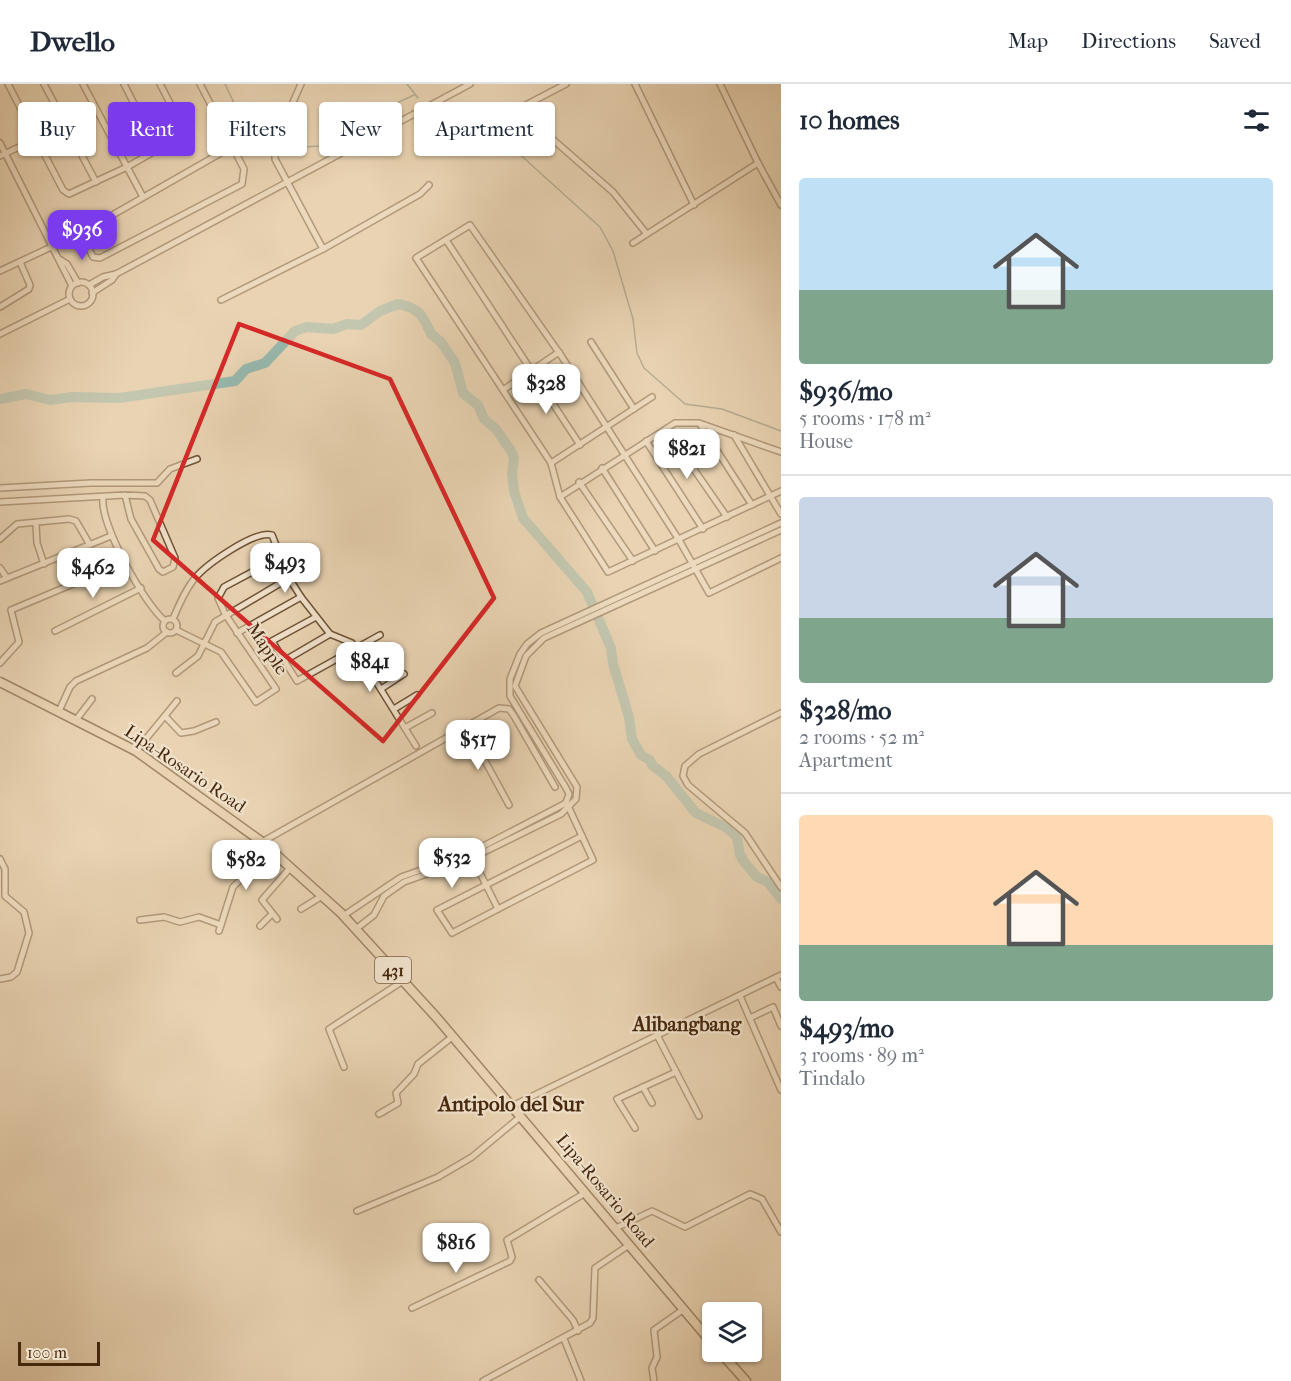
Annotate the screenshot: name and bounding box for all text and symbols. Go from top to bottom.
text: Dwello [30,25,115,58]
text: Map [1008,29,1048,53]
text: Directions [1081,29,1176,53]
text: Saved [1209,29,1261,53]
chip: Buy [18,102,96,156]
chip: Rent [108,102,195,156]
chip: Filters [207,102,307,156]
chip: New [319,102,402,156]
chip: Apartment [414,102,555,156]
icon: filters [1240,104,1273,137]
text: 10 homes [799,105,900,136]
pin: $936 [46,210,118,261]
icon: home [982,217,1090,325]
text: $936 [62,218,102,241]
pin: $328 [510,364,582,415]
text: $328 [526,372,566,395]
text: $936/mo [799,376,893,407]
text: 5 rooms · 178 m² [799,407,931,430]
pin: $821 [651,429,723,480]
text: House [799,430,853,453]
text: $821 [668,437,706,460]
icon: home [982,536,1090,644]
pin: $493 [249,543,321,594]
pin: $462 [57,548,129,599]
text: $493 [264,551,306,574]
text: $462 [71,556,115,579]
street label: Mapple [242,619,292,679]
pin: $841 [334,642,406,693]
text: $841 [350,650,390,673]
text: $328/mo [799,695,891,726]
pin: $517 [442,720,514,771]
street label: Lipa-Rosario Road [120,721,250,817]
text: 2 rooms · 52 m² [799,726,924,749]
text: $517 [460,728,496,751]
text: Apartment [799,749,893,772]
pin: $532 [416,838,488,889]
pin: $582 [210,840,282,891]
text: $532 [433,846,471,869]
text: $582 [226,848,266,871]
icon: home [982,854,1090,962]
road number: 431 [375,957,411,983]
district label: Alibangbang [631,1013,742,1036]
text: $493/mo [799,1013,894,1044]
text: 3 rooms · 89 m² [799,1044,924,1067]
text: Tindalo [799,1067,865,1090]
district label: Antipolo del Sur [436,1092,585,1116]
street label: Lipa-Rosario Road [551,1130,659,1252]
pin: $816 [420,1223,492,1274]
text: $816 [437,1231,475,1254]
map controls [702,1302,762,1362]
button: layers [702,1302,762,1362]
scale bar [18,1339,100,1366]
text: 100 m [27,1343,67,1362]

